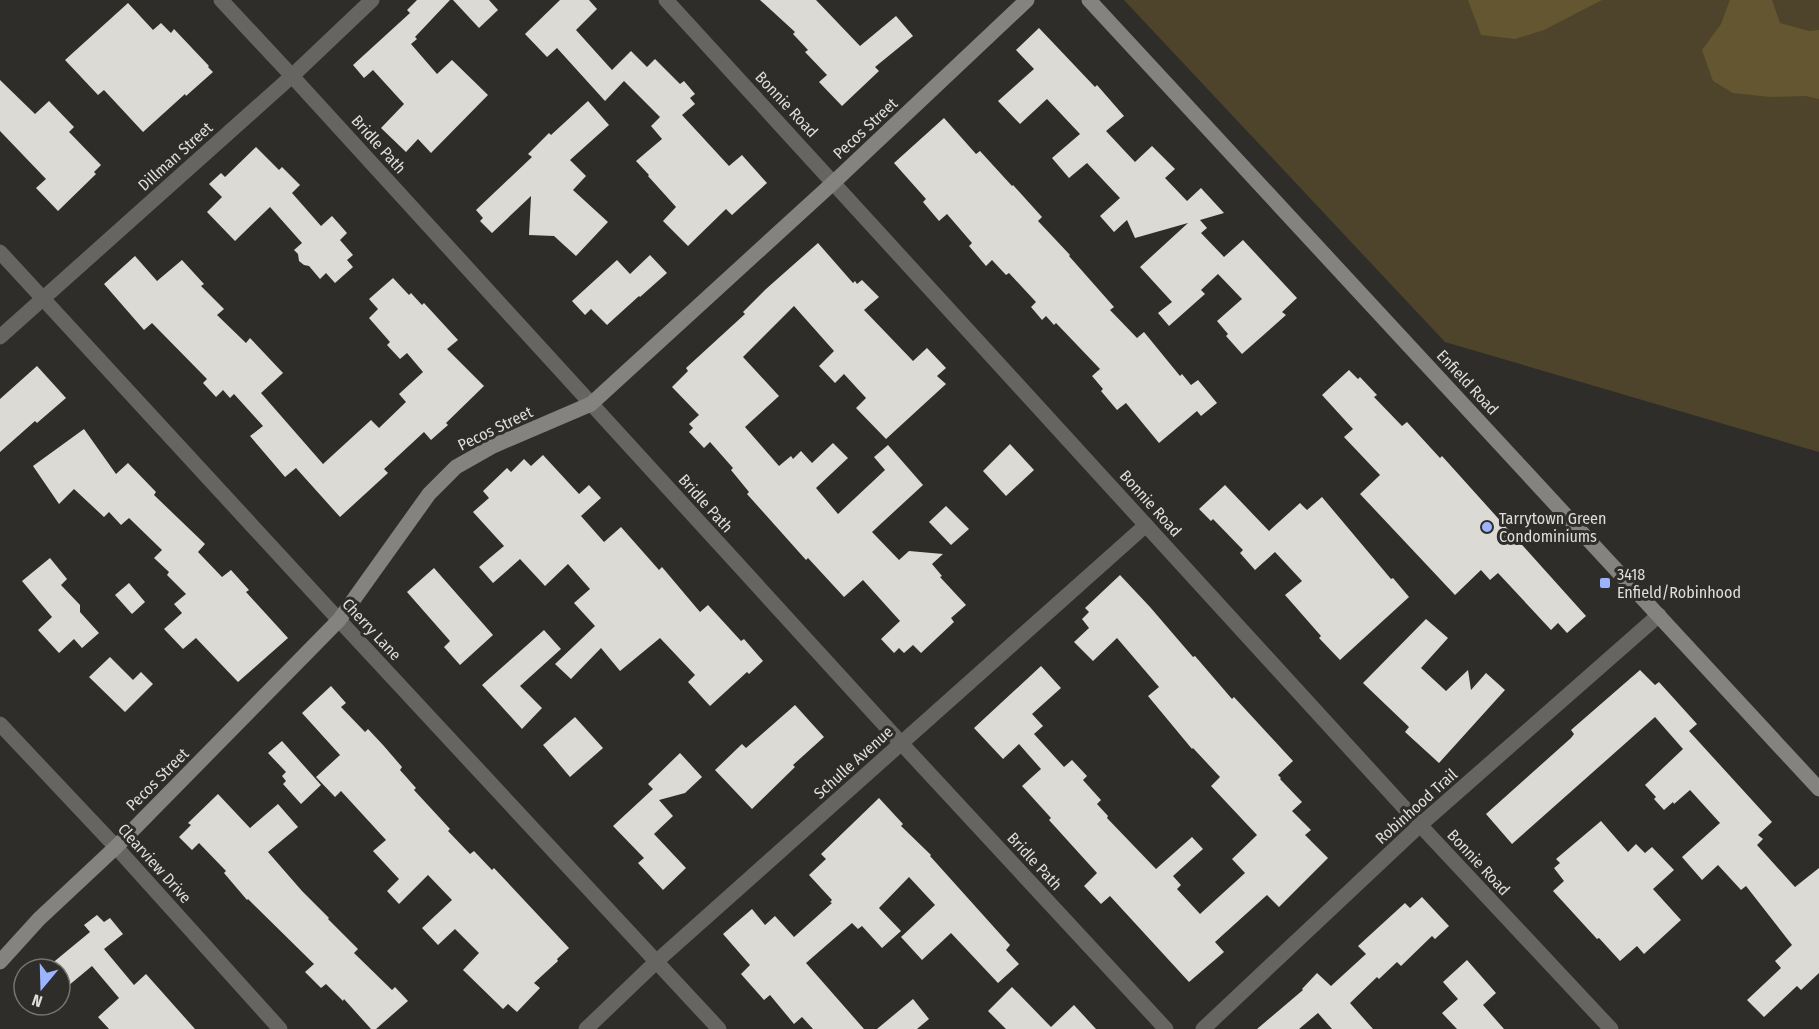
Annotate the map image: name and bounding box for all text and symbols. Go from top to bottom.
street label: Bonnie Road [751,68,822,141]
street label: Pecos Street [829,93,902,163]
street label: Bridle Path [348,111,410,177]
street label: Dillman Street [134,118,217,195]
street label: Enfield Road [1433,346,1502,419]
street label: Pecos Street [455,402,536,455]
street label: Bonnie Road [1116,466,1185,540]
street label: Bridle Path [675,470,737,536]
place label: Tarrytown Green Condominiums [1499,509,1606,546]
marker: Tarrytown Green Condominiums [1480,520,1494,534]
place label: 3418 Enfield/Robinhood [1617,565,1741,602]
marker: 3418 Enfield/Robinhood [1598,576,1612,590]
street label: Cherry Lane [338,595,405,664]
street label: Schulle Avenue [810,722,897,803]
street label: Pecos Street [122,744,193,815]
street label: Robinhood Trail [1371,765,1461,848]
street label: Clearview Drive [114,820,195,907]
street label: Bonnie Road [1443,826,1514,899]
street label: Bridle Path [1003,829,1066,894]
north arrow [12,957,72,1017]
text: N [30,990,45,1011]

